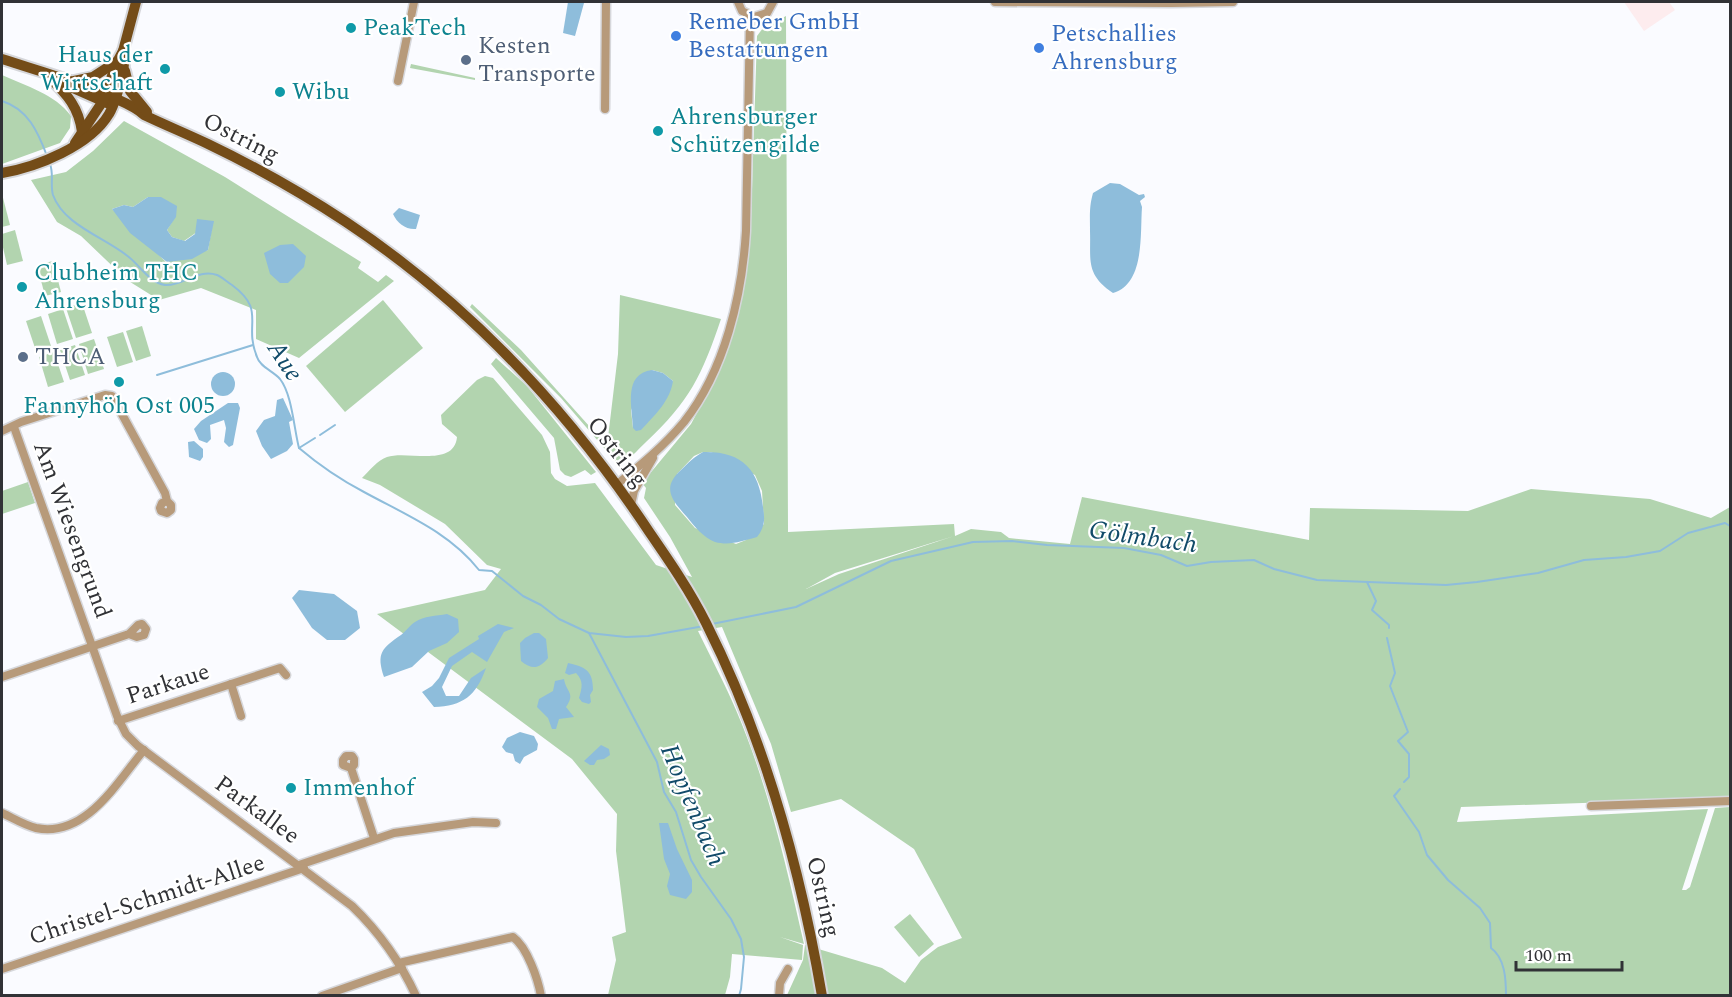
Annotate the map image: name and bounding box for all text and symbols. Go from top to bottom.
place label: Remeber GmbH Bestattungen [688,4,860,68]
place label: PeakTech [363,10,467,46]
place label: Petschallies Ahrensburg [1051,16,1178,80]
marker: PeakTech [344,21,358,35]
place label: Kesten Transporte [478,28,596,92]
marker: Remeber GmbH Bestattungen [669,29,683,43]
place label: Haus der Wirtschaft [40,37,153,101]
marker: Petschallies Ahrensburg [1032,41,1046,55]
marker: Kesten Transporte [459,53,473,67]
marker: Haus der Wirtschaft [158,62,172,76]
place label: Wibu [292,74,350,110]
marker: Wibu [273,85,287,99]
place label: Ahrensburger Schützengilde [670,99,820,163]
street label: Ostring [196,103,286,173]
marker: Ahrensburger Schützengilde [651,124,665,138]
place label: Clubheim THC Ahrensburg [34,255,198,319]
marker: Clubheim THC Ahrensburg [15,280,29,294]
water label: Aue [256,331,313,390]
place label: THCA [35,339,106,375]
marker: THCA [16,350,30,364]
marker: Fannyhöh Ost 005 [112,375,126,389]
place label: Fannyhöh Ost 005 [23,388,215,424]
street label: Ostring [578,409,656,495]
street label: Am Wiesengrund [23,436,121,624]
water label: Gölmbach [1086,510,1200,564]
street label: Parkaue [122,654,214,714]
water label: Hopfenbach [649,738,737,872]
street label: Parkallee [207,767,307,853]
place label: Immenhof [303,770,416,806]
marker: Immenhof [284,781,298,795]
street label: Christel-Schmidt-Allee [24,845,270,955]
street label: Ostring [796,853,850,941]
scale bar [1516,934,1622,972]
text: 100 m [1525,942,1572,969]

